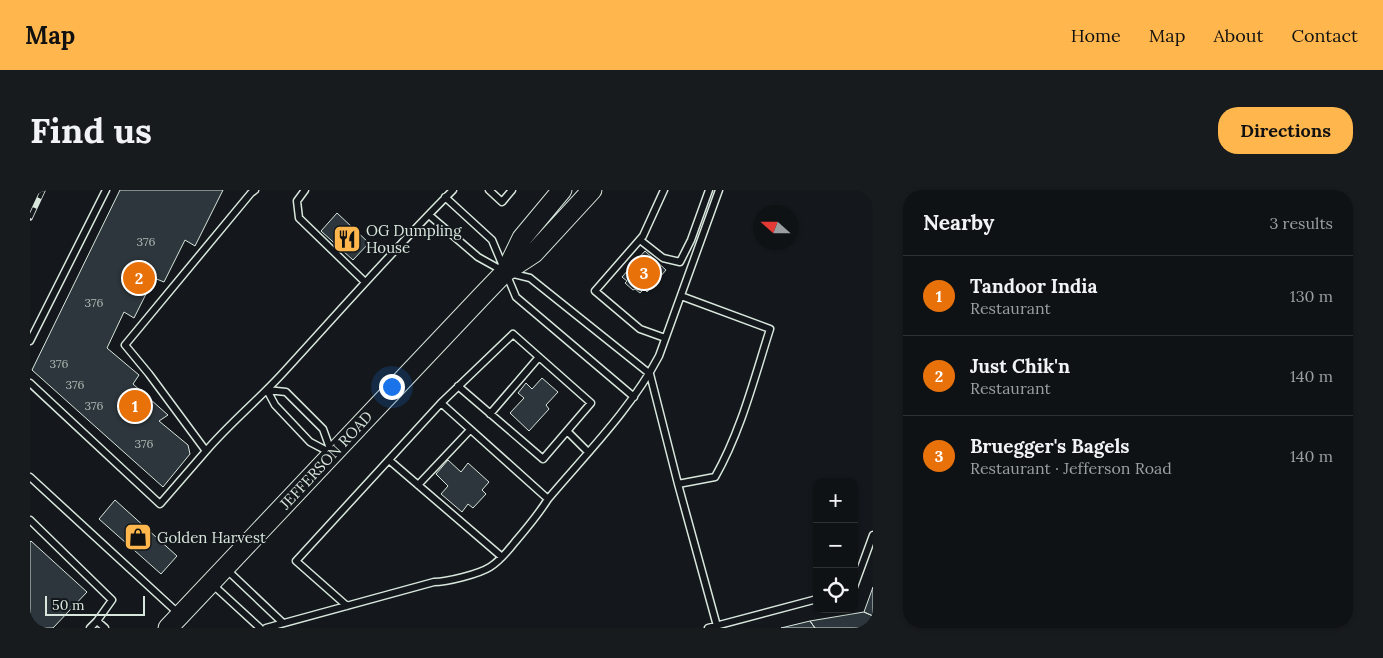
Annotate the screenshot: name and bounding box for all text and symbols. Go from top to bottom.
text: Map [25,20,75,51]
text: Home [1071,24,1121,47]
text: Map [1149,24,1185,47]
text: About [1213,24,1263,47]
text: Contact [1291,24,1358,47]
button: Directions [1218,107,1353,154]
text: Find us [30,108,152,153]
north arrow [753,205,798,250]
text: Nearby [923,209,994,236]
text: 3 results [1269,213,1333,233]
place label: OG Dumpling House [366,221,462,257]
restaurant icon: OG Dumpling House [332,224,362,254]
house number: 376 [137,234,155,249]
pin: 3 [628,254,660,292]
pin: 2 [123,259,155,297]
text: Tandoor India [970,274,1098,298]
text: 1 [936,286,942,306]
text: 130 m [1290,286,1333,306]
house number: 376 [85,295,103,310]
text: Restaurant [970,298,1051,318]
text: Just Chik'n [970,354,1070,378]
house number: 376 [50,356,68,371]
text: 2 [935,366,943,386]
text: 140 m [1290,366,1333,386]
your location [379,374,405,400]
house number: 376 [66,377,84,392]
text: Restaurant [970,378,1051,398]
pin: 1 [119,387,151,425]
house number: 376 [85,398,103,413]
street label: JEFFERSON ROAD [275,407,376,514]
text: Bruegger's Bagels [970,434,1130,458]
house number: 376 [135,436,153,451]
text: 3 [935,446,943,466]
text: 140 m [1290,446,1333,466]
text: Restaurant · Jefferson Road [970,458,1172,478]
map controls [813,478,858,613]
button: + [813,478,858,523]
shop icon: Golden Harvest [123,522,153,552]
button: − [813,523,858,568]
place label: Golden Harvest [157,528,266,547]
button: locate [813,568,858,613]
scale bar [45,593,145,616]
text: 50 m [52,596,85,614]

